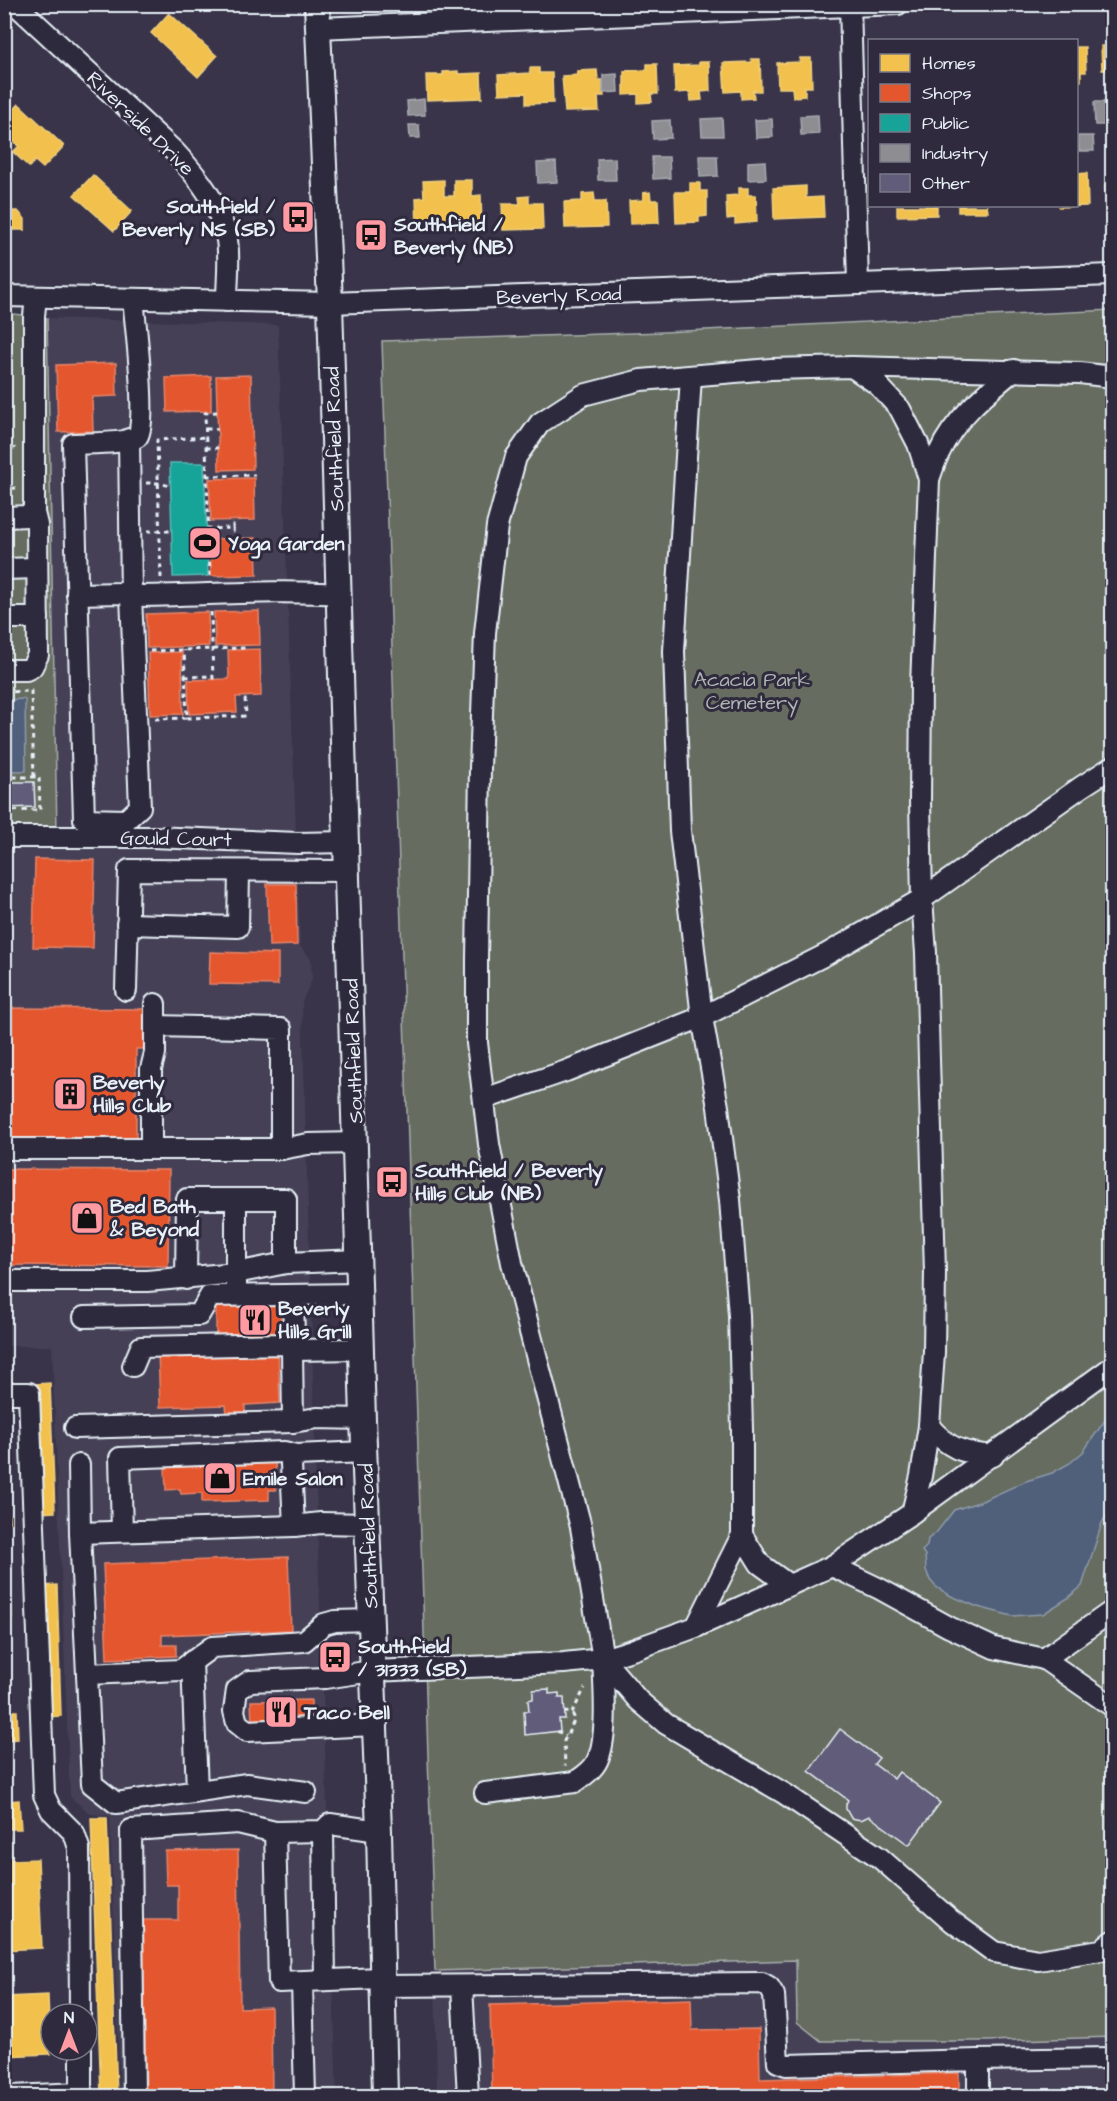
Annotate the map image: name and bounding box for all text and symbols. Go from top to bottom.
legend [868,39,1078,207]
text: Homes [922,51,976,76]
street label: Riverside Drive [80,65,200,182]
text: Shops [922,81,972,106]
text: Public [922,111,970,136]
text: Industry [922,141,988,167]
text: Other [922,171,970,196]
place label: Southfield / Beverly NS (SB) [122,193,276,245]
bus stop icon: Southfield / Beverly NS (SB) [280,199,316,235]
place label: Southfield / Beverly (NB) [393,211,513,263]
bus stop icon: Southfield / Beverly (NB) [353,217,389,253]
street label: Beverly Road [496,280,622,313]
street label: Southfield Road [318,366,352,512]
sports icon: Yoga Garden [187,525,223,561]
place label: Yoga Garden [228,530,345,559]
park label: Acacia Park Cemetery [694,666,810,718]
street label: Gould Court [120,824,232,854]
street label: Southfield Road [337,978,371,1124]
place label: Beverly Hills Club [93,1069,172,1120]
building icon: Beverly Hills Club [52,1076,88,1112]
place label: Southfield / Beverly Hills Club (NB) [414,1157,603,1208]
bus stop icon: Southfield / Beverly Hills Club (NB) [374,1164,410,1200]
place label: Bed Bath & Beyond [109,1193,200,1245]
shop icon: Bed Bath & Beyond [69,1200,105,1236]
place label: Beverly Hills Grill [278,1295,352,1346]
restaurant icon: Beverly Hills Grill [237,1302,273,1338]
shop icon: Emile Salon [202,1460,238,1496]
street label: Southfield Road [352,1463,386,1609]
place label: Emile Salon [243,1465,343,1493]
place label: Southfield / 31333 (SB) [357,1633,466,1684]
bus stop icon: Southfield / 31333 (SB) [317,1639,353,1675]
restaurant icon: Taco Bell [263,1694,299,1730]
place label: Taco Bell [303,1699,390,1727]
north arrow [39,2002,99,2062]
text: N [64,2007,74,2029]

